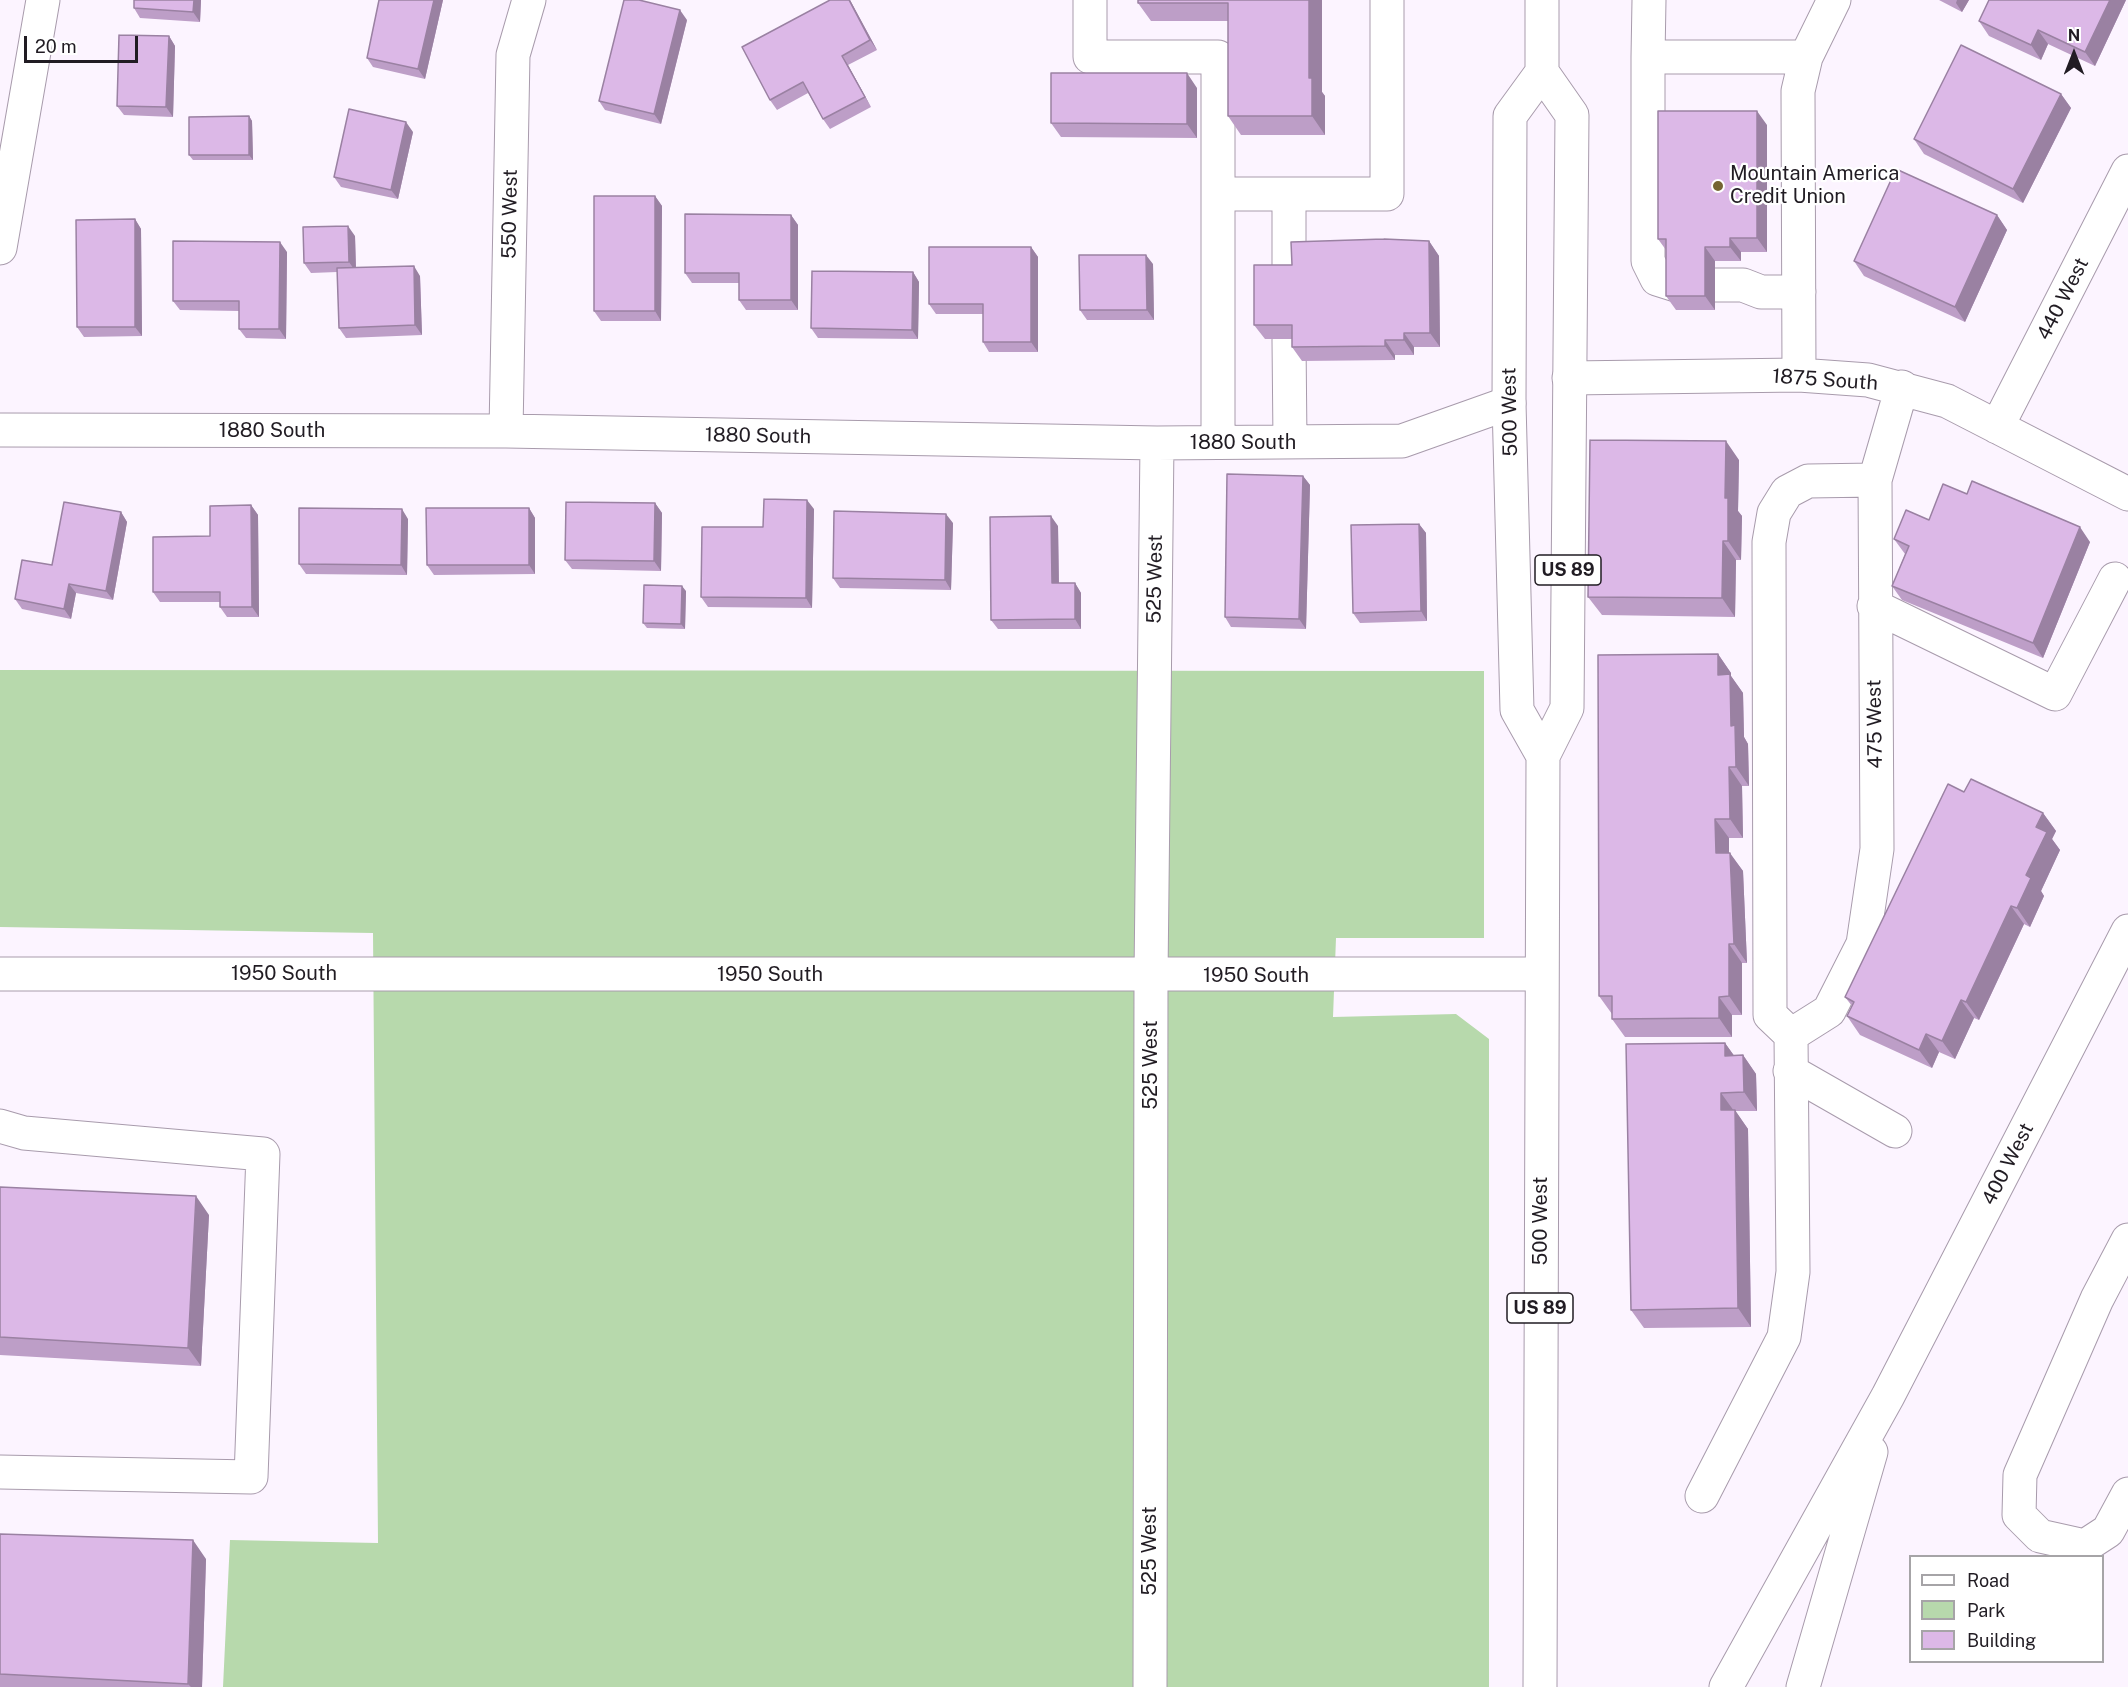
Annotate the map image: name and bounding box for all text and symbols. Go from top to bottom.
scale bar [27,24,141,62]
north arrow [2044,24,2104,84]
text: N [2068,26,2080,45]
text: 20 m [35,36,77,57]
place label: Mountain America Credit Union [1730,162,1899,209]
street label: 550 West [497,169,523,259]
marker: Mountain America Credit Union [1711,179,1725,193]
street label: 440 West [2032,254,2094,344]
street label: 1875 South [1771,364,1879,396]
street label: 500 West [1497,367,1523,457]
street label: 1880 South [219,419,325,443]
street label: 1880 South [705,423,811,449]
street label: 1880 South [1190,431,1296,455]
street label: 525 West [1142,534,1168,624]
road number: US 89 [1535,555,1601,585]
street label: 475 West [1862,679,1888,769]
street label: 1950 South [231,962,337,986]
street label: 1950 South [717,963,823,987]
street label: 1950 South [1203,964,1309,988]
street label: 525 West [1139,1020,1163,1110]
street label: 400 West [1977,1119,2039,1209]
street label: 500 West [1529,1176,1553,1266]
road number: US 89 [1507,1293,1573,1323]
street label: 525 West [1138,1506,1162,1596]
legend [1909,1555,2104,1663]
text: Road [1967,1570,2010,1591]
text: Park [1967,1600,2005,1621]
text: Building [1967,1630,2036,1651]

